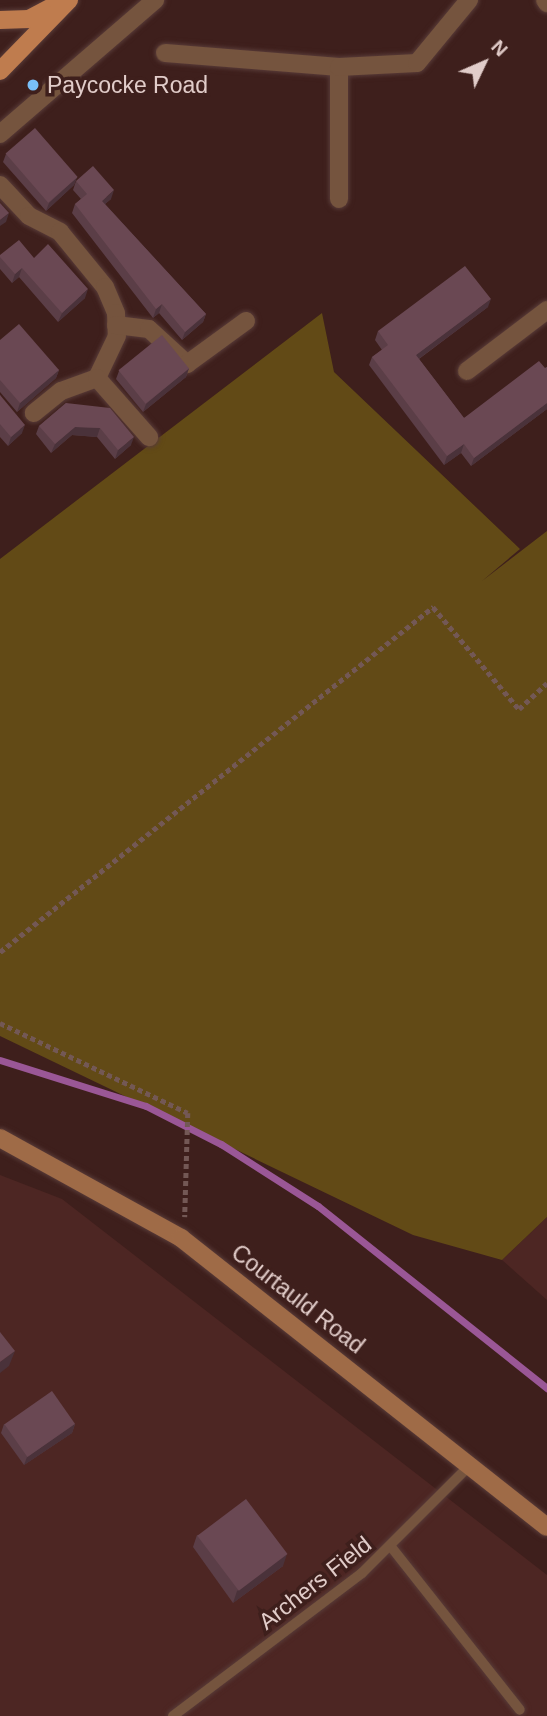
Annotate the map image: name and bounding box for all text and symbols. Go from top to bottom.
north arrow [449,28,519,98]
text: N [487,36,512,60]
place label: Paycocke Road [47,71,208,99]
marker: Paycocke Road [25,77,41,93]
street label: Courtauld Road [226,1239,370,1359]
street label: Archers Field [253,1530,377,1636]

